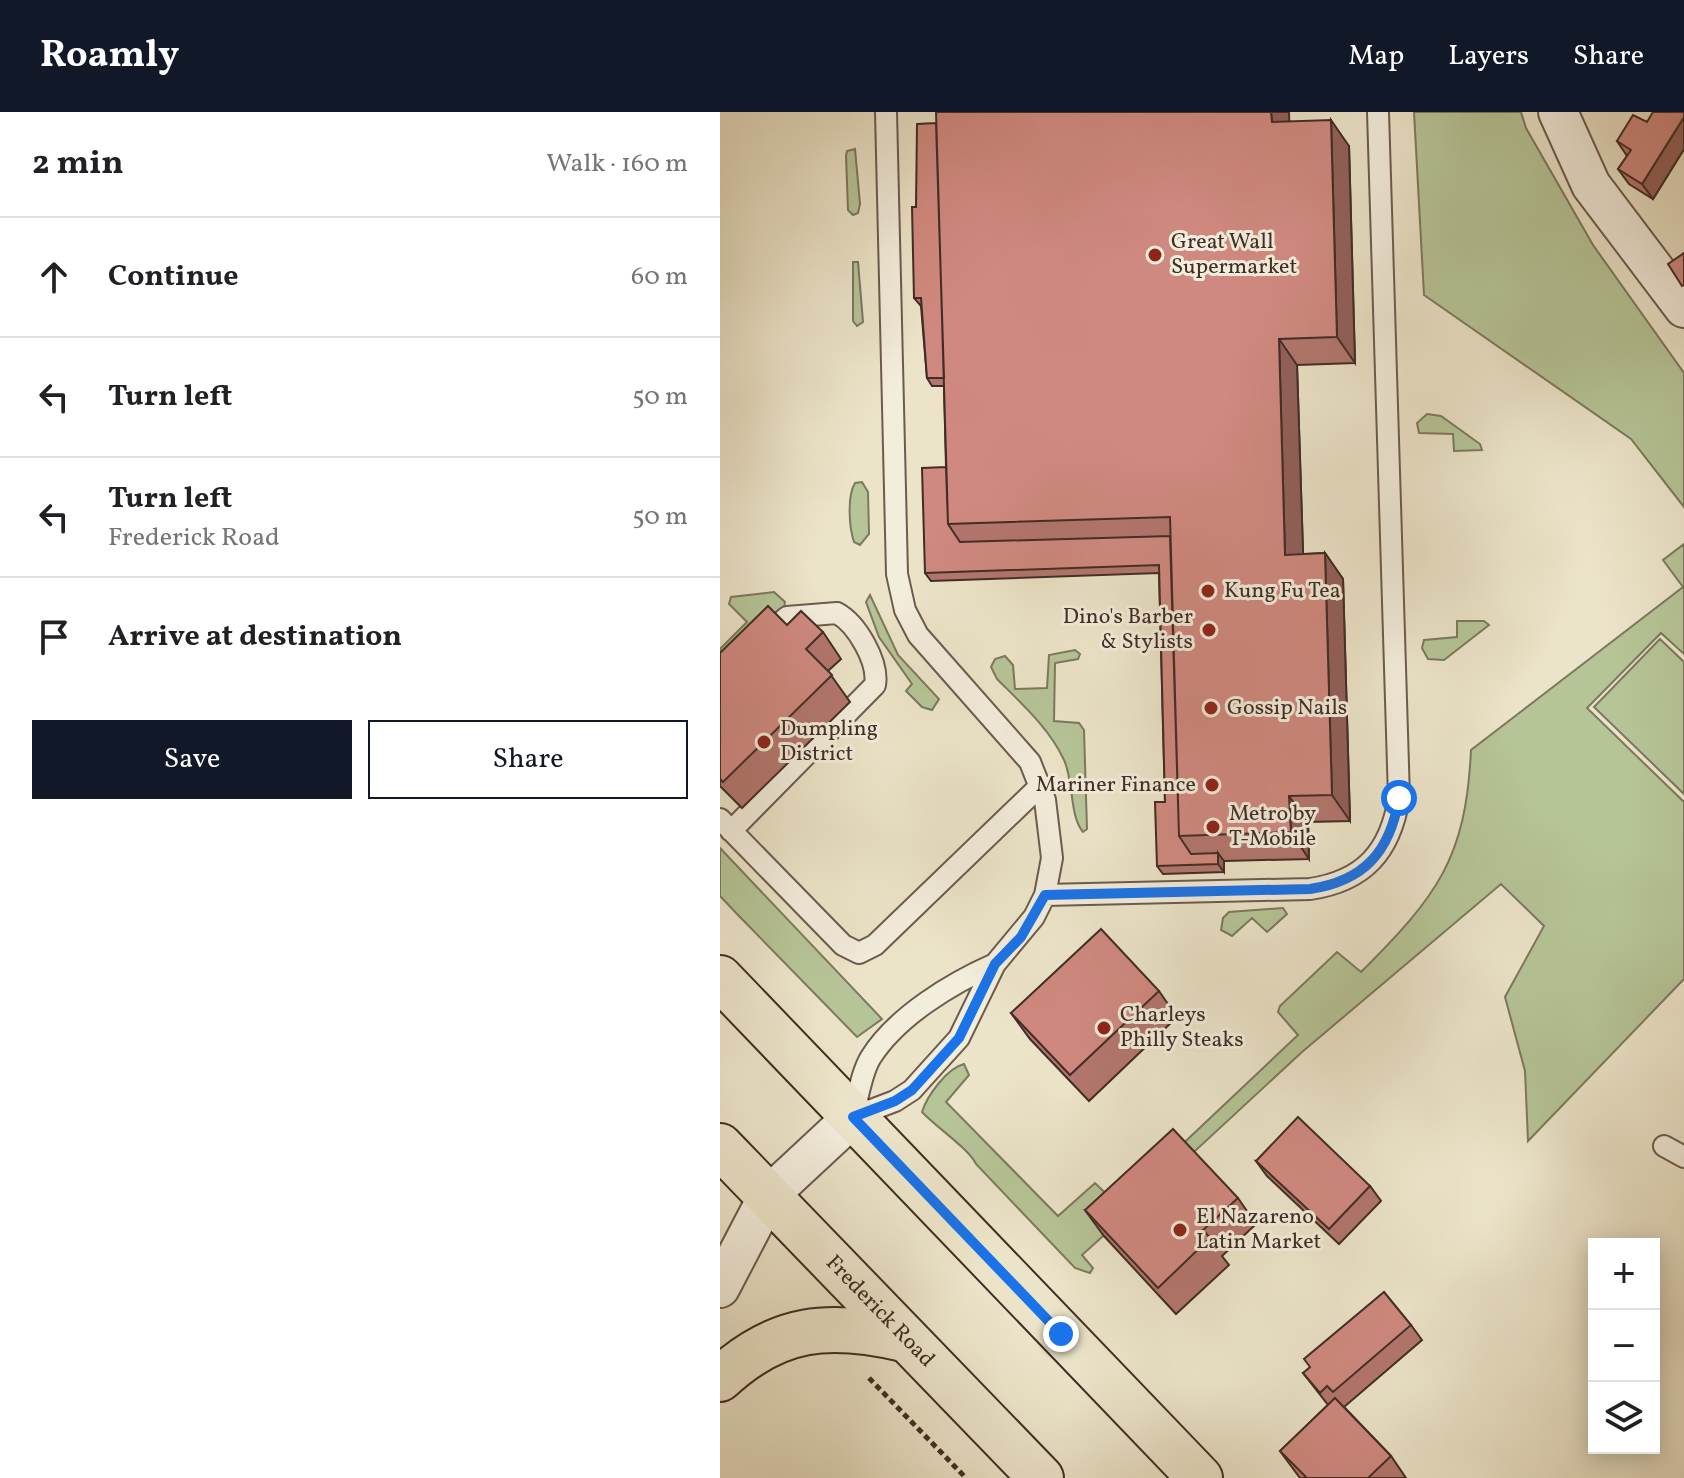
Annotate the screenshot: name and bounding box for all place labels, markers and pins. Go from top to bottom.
place label: Great Wall Supermarket [1171,227,1298,283]
marker: Great Wall Supermarket [1146,246,1164,264]
place label: Kung Fu Tea [1224,576,1341,607]
marker: Kung Fu Tea [1199,582,1217,600]
place label: Dino's Barber & Stylists [1063,602,1193,658]
marker: Dino's Barber & Stylists [1200,621,1218,639]
place label: Gossip Nails [1227,693,1347,724]
marker: Gossip Nails [1202,699,1220,717]
place label: Dumpling District [780,714,878,770]
marker: Dumpling District [755,733,773,751]
place label: Mariner Finance [1036,770,1196,801]
marker: Mariner Finance [1203,776,1221,794]
place label: Metro by T-Mobile [1229,799,1316,855]
marker: Metro by T-Mobile [1204,818,1222,836]
place label: Charleys Philly Steaks [1120,1000,1244,1056]
marker: Charleys Philly Steaks [1095,1019,1113,1037]
place label: El Nazareno Latin Market [1196,1202,1322,1258]
marker: El Nazareno Latin Market [1171,1221,1189,1239]

